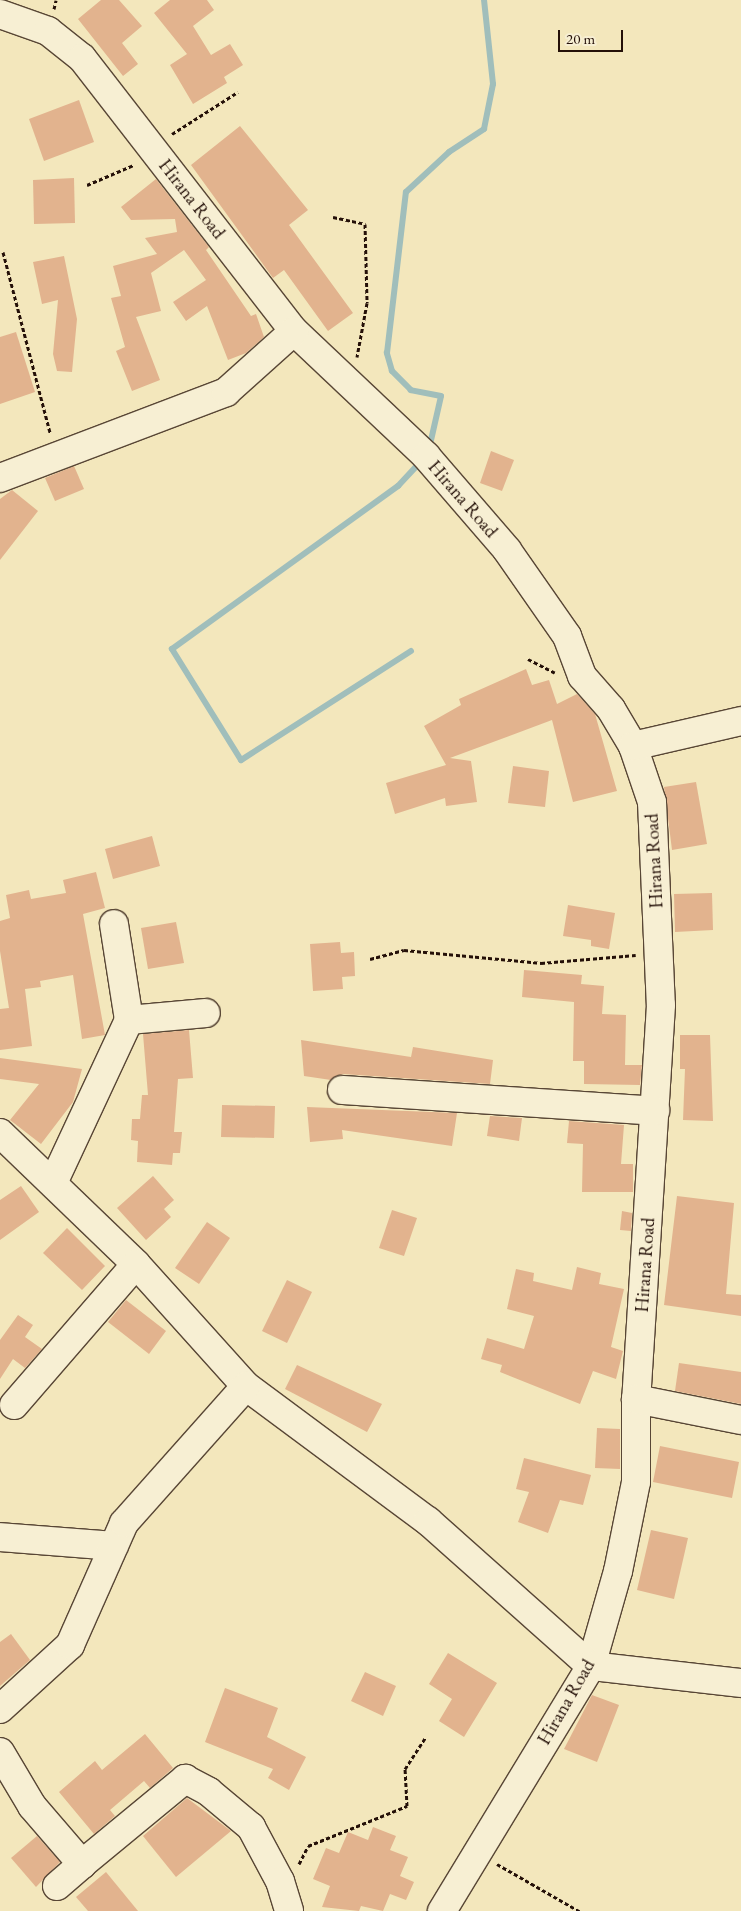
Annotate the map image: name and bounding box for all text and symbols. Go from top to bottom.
scale bar [561,20,626,52]
text: 20 m [566,29,595,48]
street label: Hirana Road [154,154,230,244]
street label: Hirana Road [423,456,503,542]
street label: Hirana Road [640,813,668,909]
street label: Hirana Road [630,1217,660,1313]
street label: Hirana Road [532,1655,600,1749]

